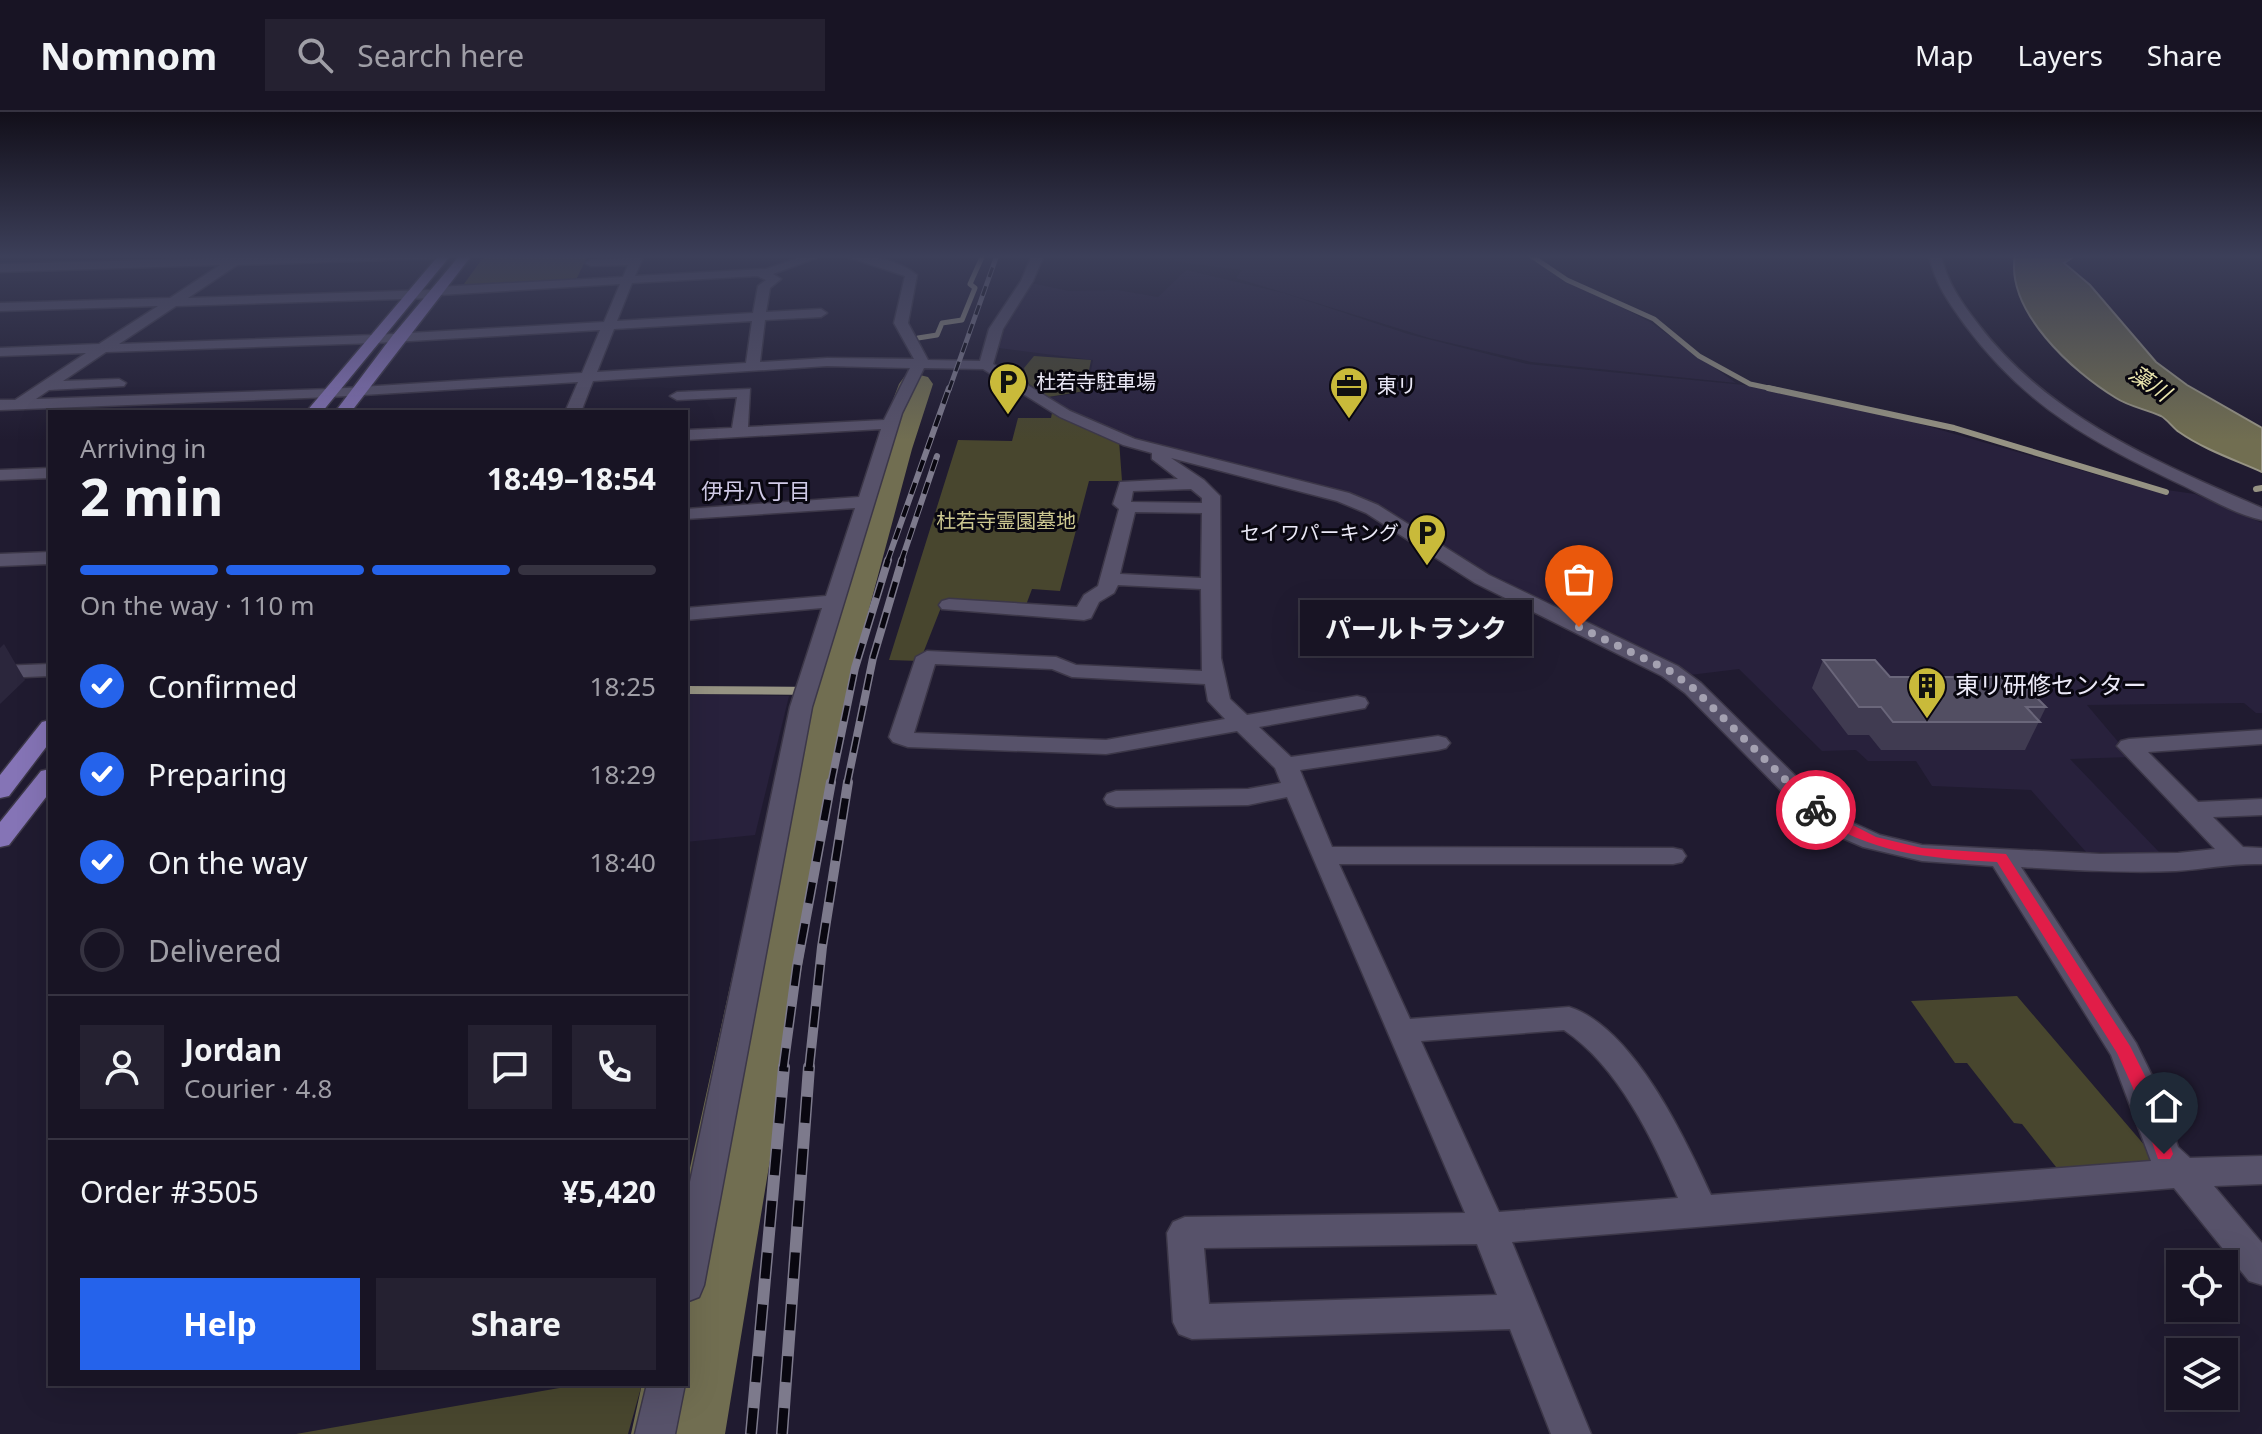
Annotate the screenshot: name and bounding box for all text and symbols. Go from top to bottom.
search box [265,19,825,91]
text: Nomnom [40,29,217,81]
icon: search [293,33,337,77]
text: Search here [357,35,524,76]
text: Map [1915,36,1973,74]
text: Layers [2017,36,2103,74]
text: Share [2147,36,2222,74]
water label: 藻川 [2124,357,2179,408]
parking icon: 杜若寺駐車場 [987,361,1029,416]
office icon: 東リ [1328,365,1370,420]
place label: 杜若寺駐車場 [1036,368,1156,395]
place label: 東リ [1377,372,1417,399]
text: Arriving in [80,430,206,466]
text: 18:49–18:54 [487,458,656,499]
text: 2 min [80,460,223,531]
district label: 伊丹八丁目 [701,475,811,505]
park label: 杜若寺霊園墓地 [936,507,1076,534]
parking icon: セイワパーキング [1406,512,1448,567]
place label: セイワパーキング [1240,519,1399,546]
pin [1545,545,1613,627]
icon: bag [1557,557,1601,601]
text: On the way · 110 m [80,587,314,623]
callout: パールトランク [1299,599,1531,655]
text: パールトランク [1325,610,1507,646]
icon: check [80,664,124,708]
building icon: 東リ研修センター [1906,665,1948,720]
text: Confirmed [148,666,298,707]
text: 18:25 [590,668,656,704]
place label: 東リ研修センター [1955,668,2147,701]
icon: check [80,752,124,796]
text: Preparing [148,754,287,795]
text: 18:29 [590,756,656,792]
courier [1776,770,1856,850]
icon: bike [1794,788,1838,832]
icon: check [80,840,124,884]
text: On the way [148,842,308,883]
text: 18:40 [590,844,656,880]
text: Delivered [148,930,282,971]
button: person [80,1025,164,1109]
button: chat [468,1025,552,1109]
button: phone [572,1025,656,1109]
text: Jordan [184,1029,282,1070]
text: Courier · 4.8 [184,1070,332,1106]
pin [2130,1072,2198,1154]
icon: home [2142,1084,2186,1128]
text: Order #3505 [80,1171,259,1212]
text: ¥5,420 [562,1171,656,1212]
map controls [2166,1250,2238,1410]
button: locate [2166,1250,2238,1322]
button: Help [80,1278,360,1370]
button: Share [376,1278,656,1370]
button: layers [2166,1338,2238,1410]

